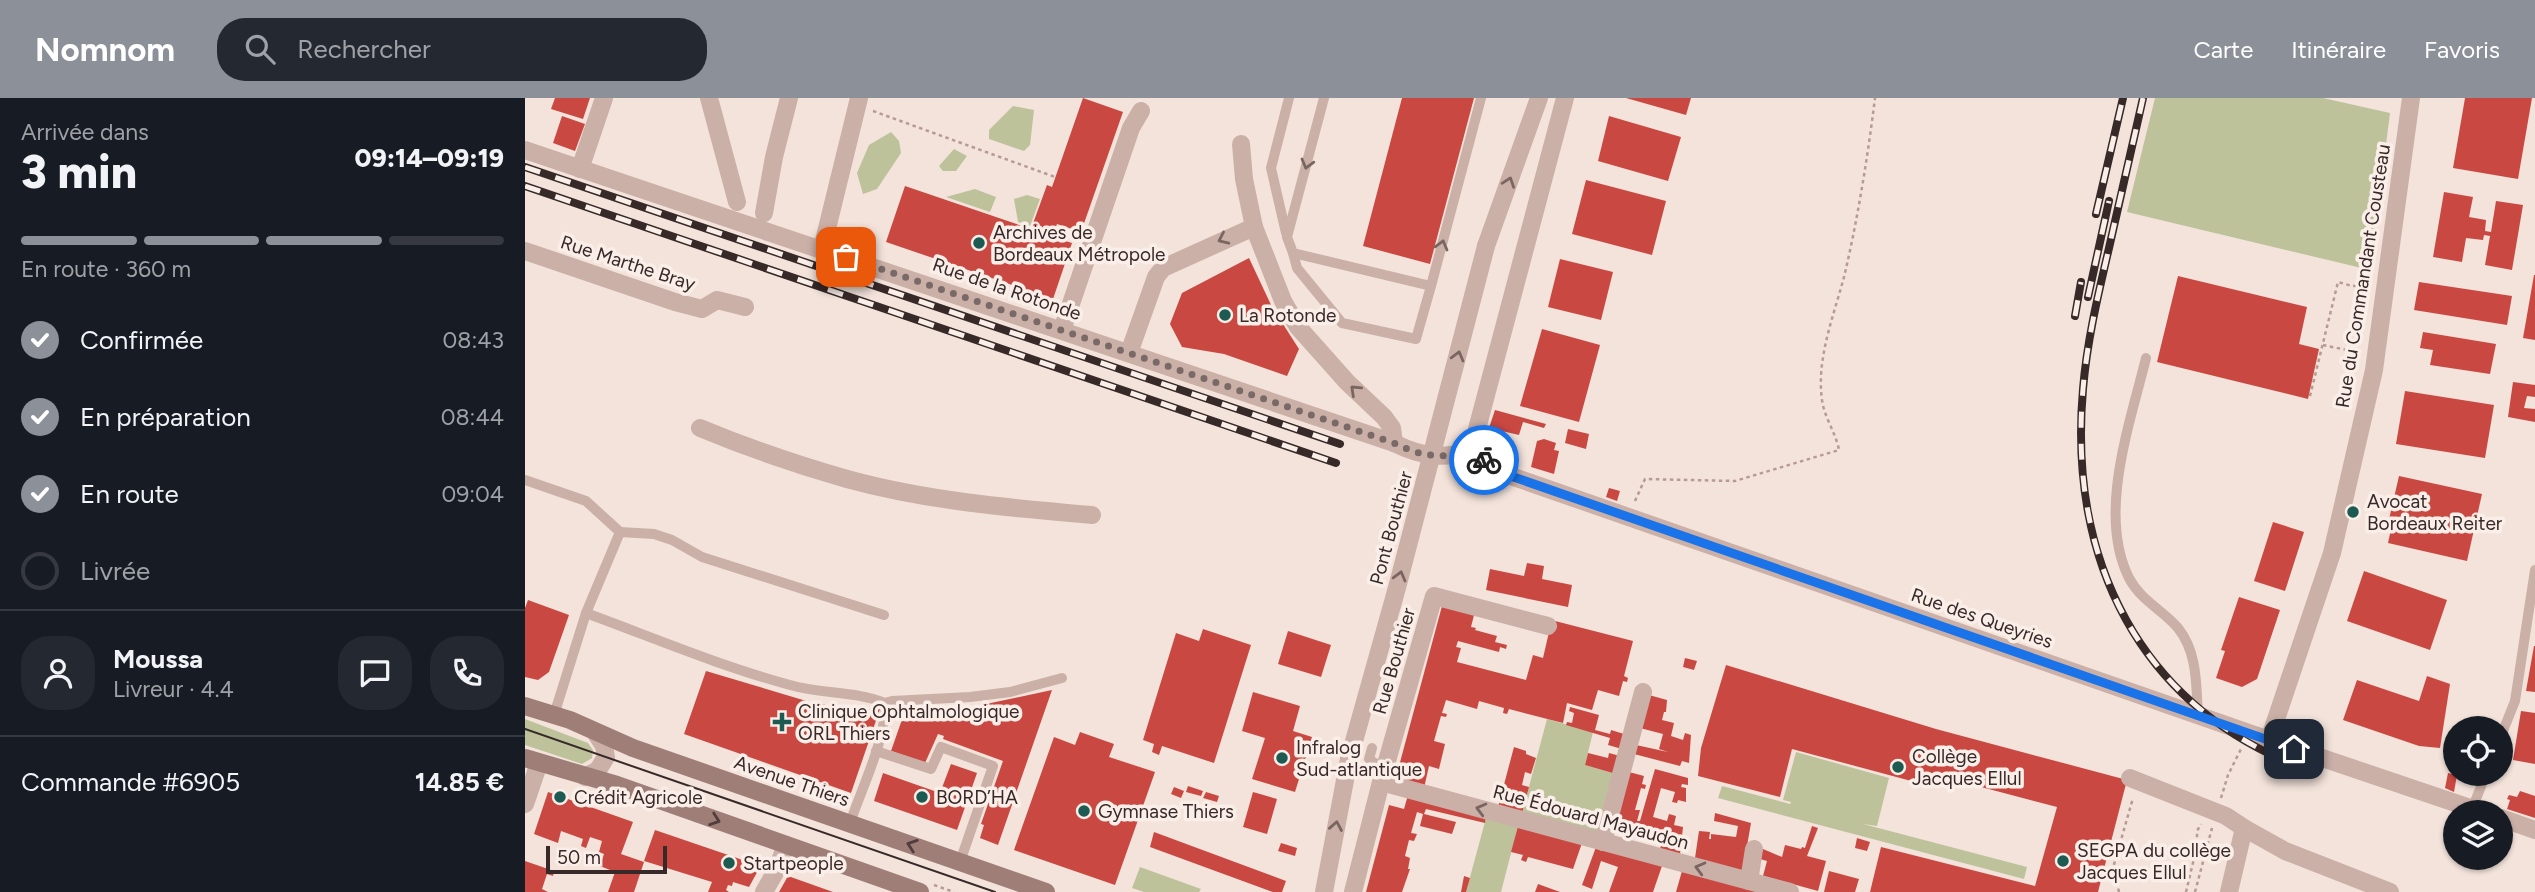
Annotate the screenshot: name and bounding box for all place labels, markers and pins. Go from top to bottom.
place label: Archives de Bordeaux Métropole [993,221,1165,266]
pin [816,227,876,287]
marker: Archives de Bordeaux Métropole [971,235,987,251]
place label: La Rotonde [1239,304,1336,327]
marker: La Rotonde [1217,307,1233,323]
place label: Avocat Bordeaux Reiter [2367,490,2503,535]
marker: Avocat Bordeaux Reiter [2345,504,2361,520]
place label: Clinique Ophtalmologique ORL Thiers [798,700,1019,745]
marker: Clinique Ophtalmologique ORL Thiers [772,712,792,732]
pin [2264,719,2324,779]
place label: Infralog Sud-atlantique [1296,736,1422,781]
place label: Collège Jacques Ellul [1912,745,2022,790]
marker: Infralog Sud-atlantique [1274,750,1290,766]
marker: Collège Jacques Ellul [1890,759,1906,775]
place label: Crédit Agricole [574,786,703,809]
place label: BORD’HA [936,786,1018,809]
marker: Crédit Agricole [552,789,568,805]
marker: BORD’HA [914,789,930,805]
place label: Gymnase Thiers [1098,800,1234,823]
marker: Gymnase Thiers [1076,803,1092,819]
place label: SEGPA du collège Jacques Ellul [2077,839,2231,884]
place label: Startpeople [743,852,844,875]
marker: SEGPA du collège Jacques Ellul [2055,853,2071,869]
marker: Startpeople [721,855,737,871]

